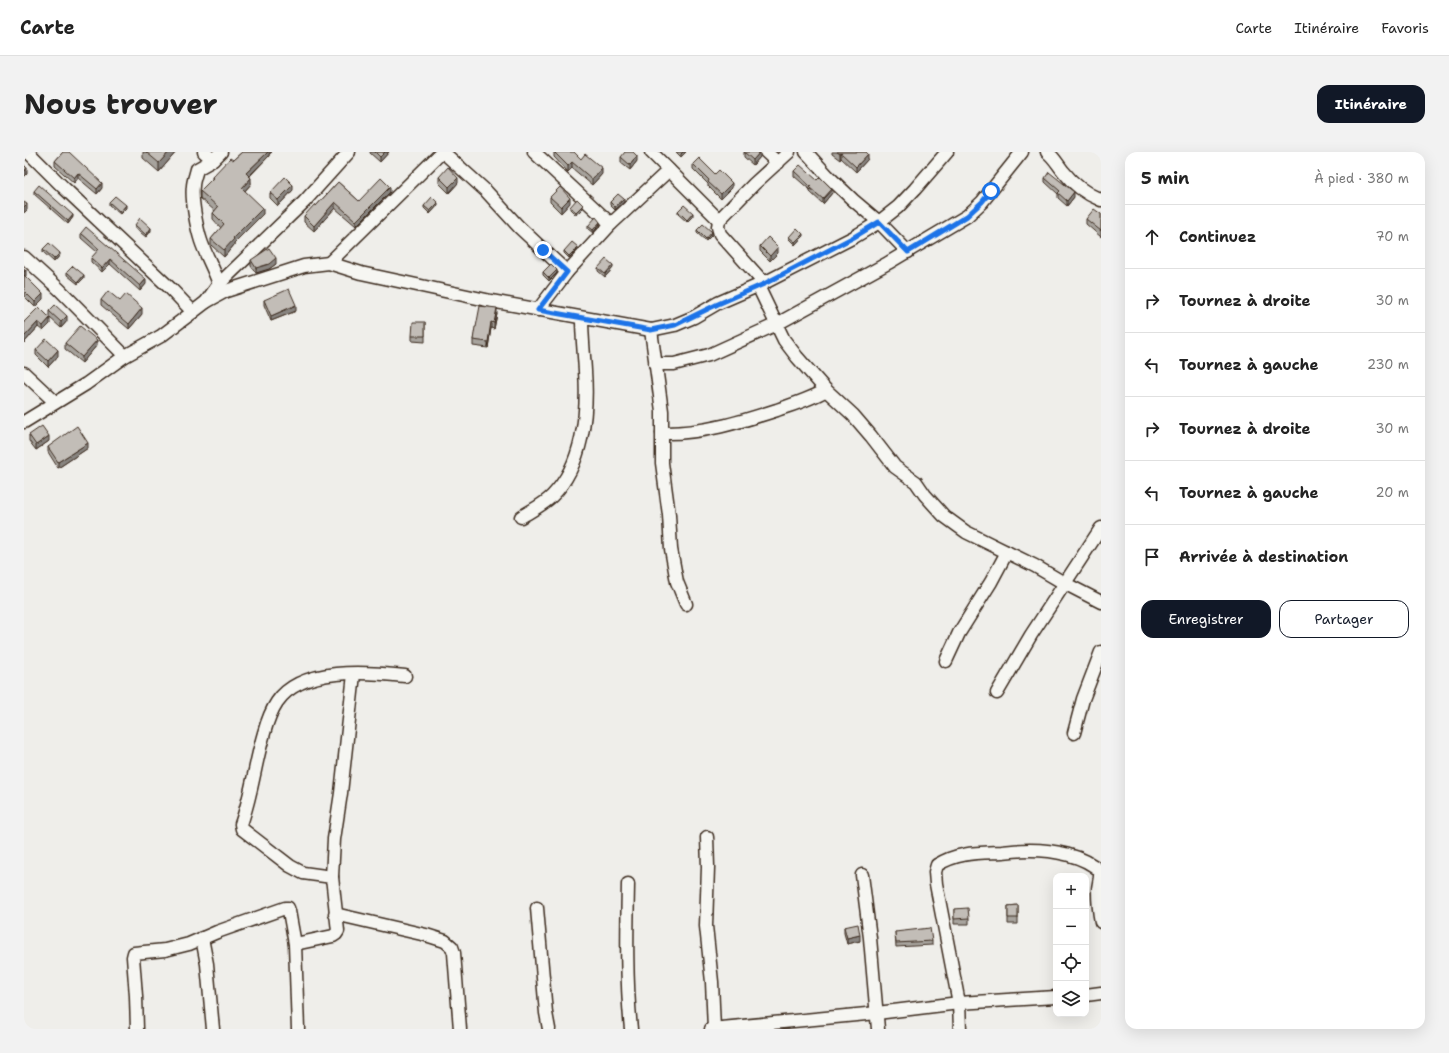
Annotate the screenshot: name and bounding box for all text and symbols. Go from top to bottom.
text: Carte [20,15,75,40]
text: Carte [1235,19,1272,37]
text: Itinéraire [1294,19,1359,37]
text: Favoris [1381,19,1429,37]
text: Nous trouver [24,85,218,123]
button: Itinéraire [1317,85,1425,123]
text: 5 min [1141,167,1189,189]
text: À pied · 380 m [1314,170,1409,187]
route start [982,182,1000,200]
icon: ahead [1141,226,1163,248]
text: Continuez [1179,227,1256,247]
text: 70 m [1375,228,1409,245]
route end [534,241,552,259]
icon: right [1141,290,1163,312]
text: Tournez à droite [1179,291,1311,311]
text: 30 m [1375,292,1409,309]
icon: left [1141,354,1163,376]
text: Tournez à gauche [1179,355,1319,375]
text: 230 m [1367,356,1409,373]
icon: right [1141,418,1163,440]
text: Tournez à droite [1179,419,1311,439]
text: 30 m [1375,420,1409,437]
icon: left [1141,482,1163,504]
text: Tournez à gauche [1179,483,1319,503]
text: 20 m [1376,484,1409,501]
icon: arrive [1141,546,1163,568]
text: Arrivée à destination [1179,547,1348,567]
button: Enregistrer [1141,600,1271,638]
button: Partager [1279,600,1409,638]
map controls [1053,873,1089,1017]
button: + [1053,873,1089,909]
button: − [1053,909,1089,945]
button: locate [1053,945,1089,981]
button: layers [1053,981,1089,1017]

